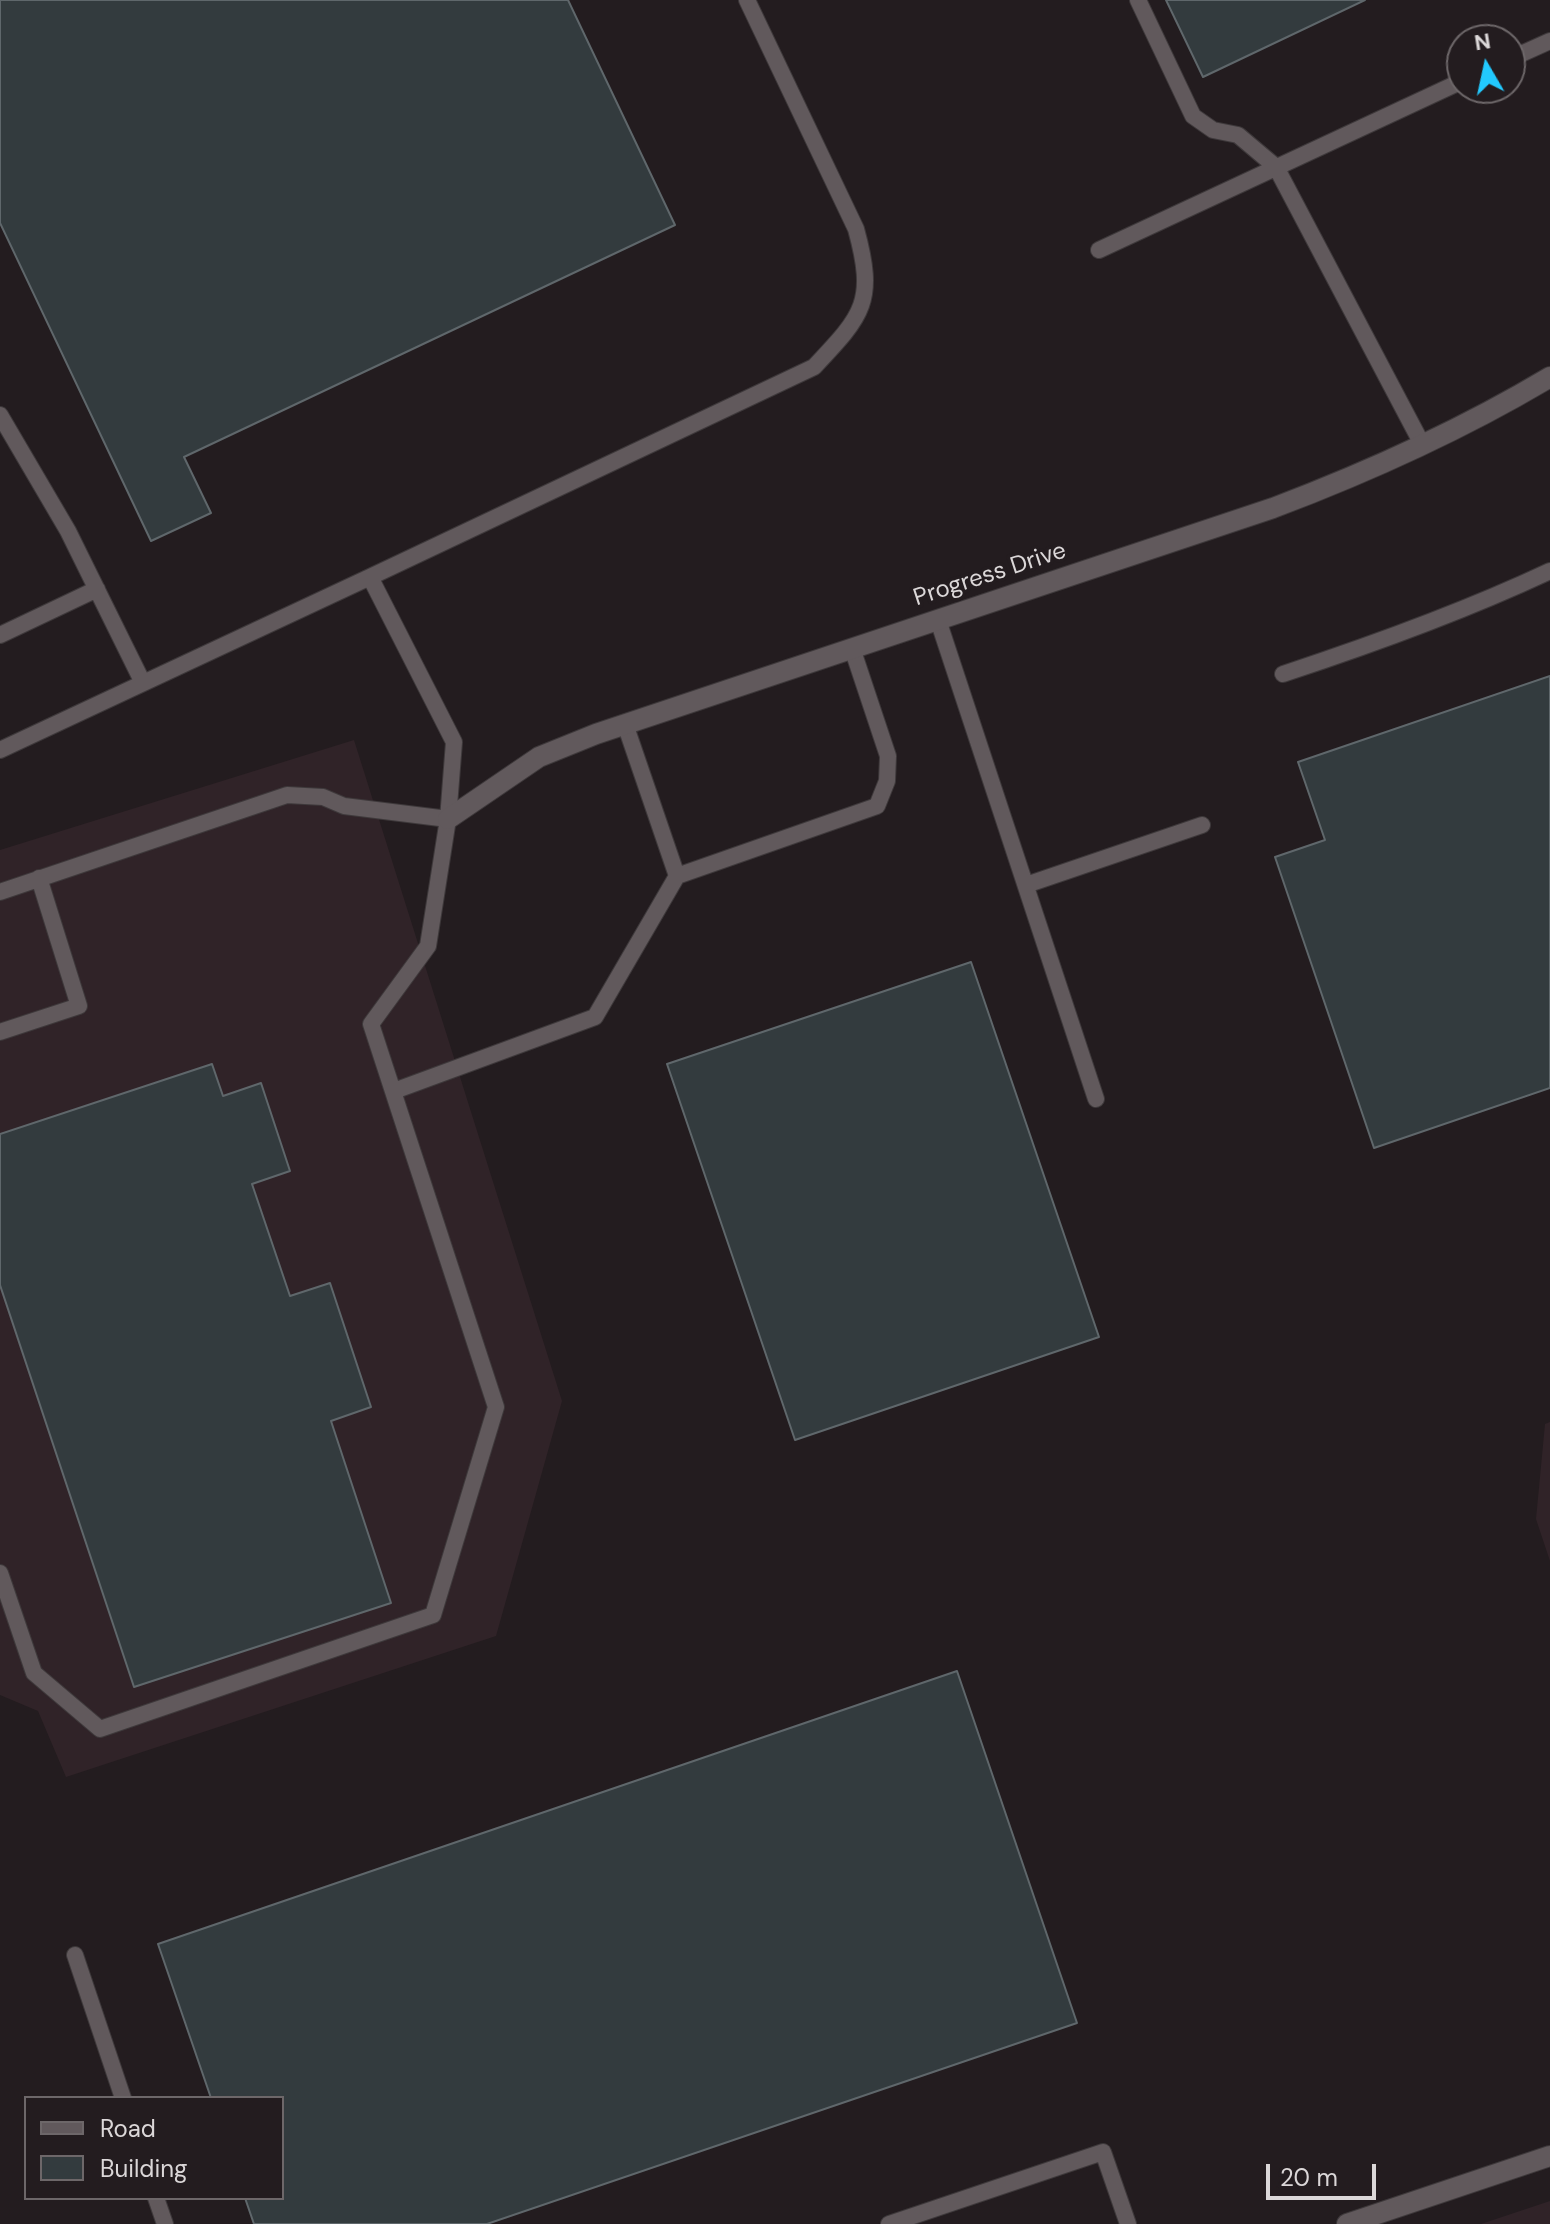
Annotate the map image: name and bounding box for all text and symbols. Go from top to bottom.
north arrow [1446,24,1526,104]
text: N [1472,26,1493,57]
street label: Progress Drive [910,537,1070,613]
legend [24,2096,284,2200]
text: Road [100,2113,156,2144]
scale bar [1270,2148,1380,2198]
text: Building [100,2153,187,2184]
text: 20 m [1280,2162,1338,2193]

